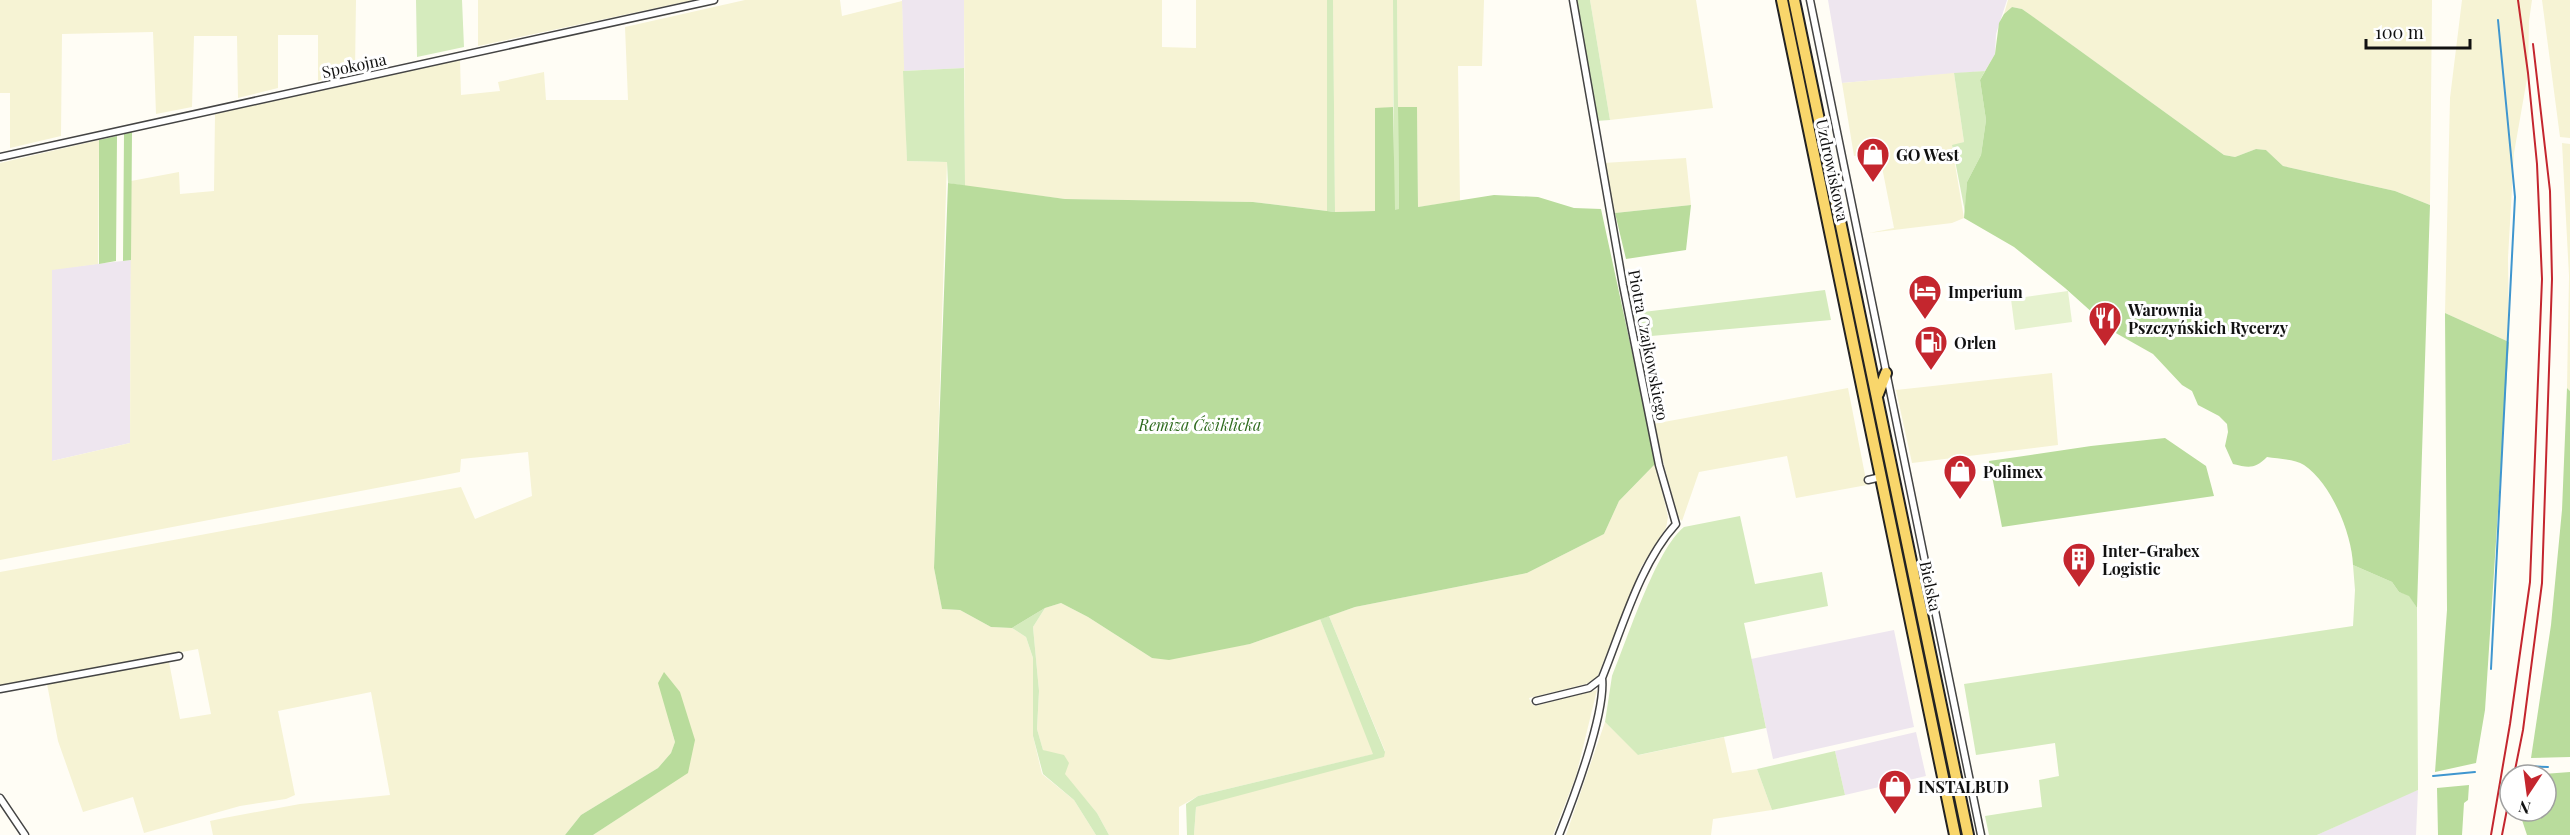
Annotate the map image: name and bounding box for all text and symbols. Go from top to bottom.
scale bar [2366,12,2470,50]
text: 100 m [2375,20,2424,44]
street label: Spokojna [320,48,388,82]
street label: Uzdrowiskowa [1812,117,1854,223]
shop icon: GO West [1855,136,1891,183]
place label: GO West [1896,144,1959,165]
street label: Piotra Czajkowskiego [1624,268,1674,422]
hotel icon: Imperium [1907,273,1943,320]
place label: Imperium [1948,281,2023,302]
place label: Warownia Pszczyńskich Rycerzy [2127,299,2289,338]
restaurant icon: Warownia Pszczyńskich Rycerzy [2087,300,2123,347]
fuel station icon: Orlen [1913,324,1949,371]
place label: Orlen [1954,332,1997,353]
park label: Remiza Ćwiklicka [1138,414,1261,435]
shop icon: Polimex [1942,453,1978,500]
place label: Polimex [1983,461,2043,482]
place label: Inter-Grabex Logistic [2102,540,2200,579]
building icon: Inter-Grabex Logistic [2061,541,2097,588]
street label: Bielska [1915,559,1947,613]
north arrow [2498,763,2558,823]
shop icon: INSTALBUD [1877,768,1913,815]
place label: INSTALBUD [1918,776,2009,797]
text: N [2516,796,2533,820]

